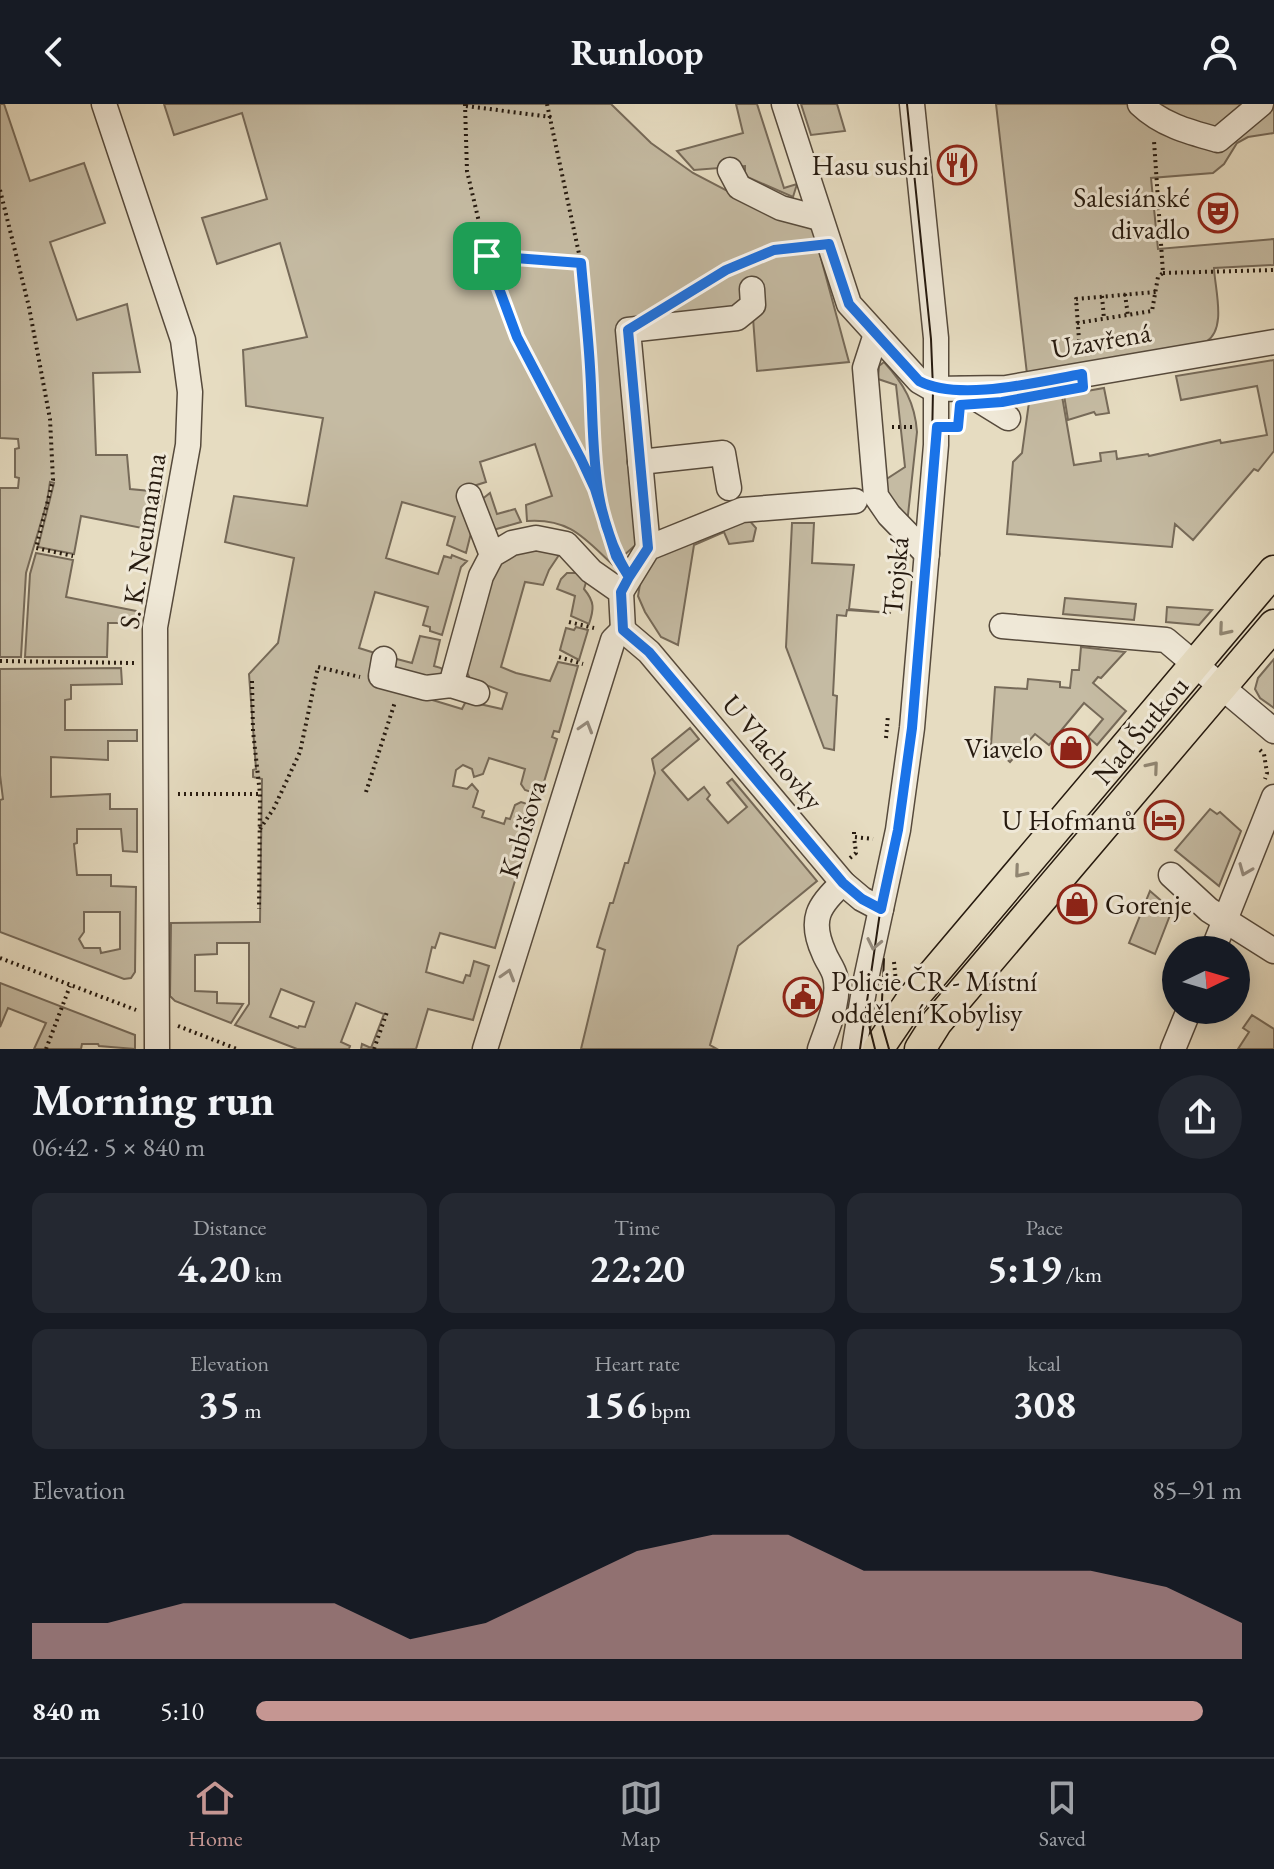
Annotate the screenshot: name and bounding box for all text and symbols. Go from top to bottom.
text: Runloop [571,29,703,76]
icon: back [32,30,76,74]
icon: person [1198,30,1242,74]
restaurant icon: Hasu sushi [936,144,978,186]
place label: Hasu sushi [812,147,929,183]
place label: Salesiánské divadlo [1073,179,1190,247]
theatre icon: Salesiánské divadlo [1197,192,1239,234]
pin [453,222,521,290]
icon: arrive [465,234,509,278]
street label: Uzavřená [1048,313,1154,366]
street label: S. K. Neumanna [110,450,174,632]
street label: Trojská [874,534,916,617]
one-way arrow [1219,621,1234,636]
street label: Nad Šutkou [1084,668,1196,792]
street label: U Vlachovky [714,687,832,818]
one-way arrow [577,720,593,734]
shop icon: Viavelo [1050,727,1092,769]
place label: Viavelo [964,730,1043,766]
one-way arrow [1143,762,1158,777]
street label: Kubišova [490,775,554,882]
hotel icon: U Hofmanů [1143,799,1185,841]
place label: U Hofmanů [1002,802,1136,838]
one-way arrow [1015,862,1030,877]
one-way arrow [1238,862,1255,876]
shop icon: Gorenje [1056,883,1098,925]
place label: Gorenje [1105,886,1192,922]
north arrow [1162,936,1250,1024]
map controls [1162,936,1250,1024]
one-way arrow [866,937,883,951]
place label: Policie ČR - Místní oddělení Kobylisy [831,963,1037,1031]
one-way arrow [499,968,515,982]
public building icon: Policie ČR - Místní oddělení Kobylisy [782,976,824,1018]
text: Morning run [32,1071,274,1128]
button: share [1158,1075,1242,1159]
text: 06:42 · 5 × 840 m [32,1130,205,1164]
text: Distance [193,1213,266,1242]
text: Time [614,1213,660,1242]
text: Pace [1026,1213,1063,1242]
text: 4.20 [177,1242,250,1294]
text: 22:20 [589,1242,685,1294]
text: 5:19 [987,1242,1061,1294]
text: km [250,1260,282,1289]
text: /km [1061,1260,1102,1289]
text: Elevation [190,1349,269,1378]
text: Heart rate [594,1349,680,1378]
text: kcal [1028,1349,1061,1378]
text: 35 [198,1378,240,1430]
text: 156 [583,1378,647,1430]
text: 308 [1013,1378,1076,1430]
text: m [240,1396,262,1425]
text: bpm [647,1396,691,1425]
text: Elevation [32,1473,126,1507]
text: 85–91 m [1152,1473,1242,1507]
text: 840 m [32,1694,100,1728]
text: 5:10 [160,1694,204,1728]
tab: Home [188,1776,242,1853]
tab: Map [619,1776,663,1853]
tab: Saved [1039,1776,1086,1853]

